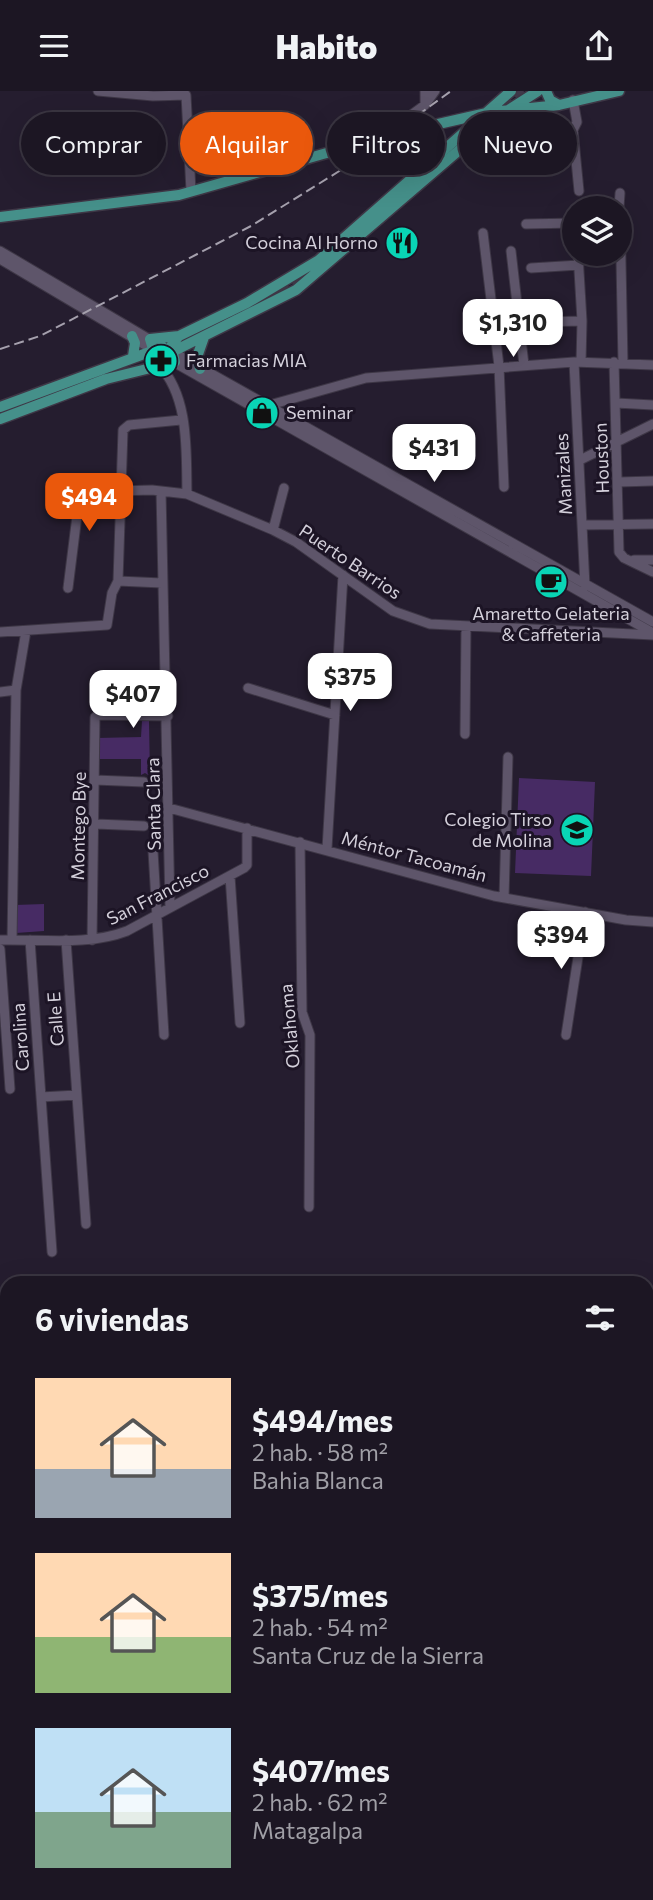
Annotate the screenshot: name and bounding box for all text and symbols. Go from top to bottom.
text: Habito [276,26,377,66]
icon: menu [35,27,73,65]
icon: share [580,27,618,65]
chip: Comprar [21,112,166,175]
chip: Alquilar [180,112,313,175]
chip: Filtros [327,112,445,175]
chip: Nuevo [459,112,577,175]
map controls [562,196,632,266]
button: layers [562,196,632,266]
restaurant icon: Cocina Al Horno [383,224,421,262]
place label: Cocina Al Horno [245,231,378,253]
pin: $1,310 [456,299,570,359]
text: $1,310 [479,308,547,336]
pharmacy icon: Farmacias MIA [142,342,180,380]
place label: Farmacias MIA [186,349,307,371]
shop icon: Seminar [243,394,281,432]
place label: Seminar [286,401,353,423]
street label: Houston [589,422,613,494]
pin: $431 [393,425,475,484]
text: $431 [408,433,460,461]
street label: Manizales [550,433,576,516]
pin: $494 [48,473,130,533]
text: $494 [61,482,117,510]
street label: Puerto Barrios [295,519,406,603]
cafe icon: Amaretto Gelateria & Caffeteria [532,563,570,601]
place label: Amaretto Gelateria & Caffeteria [472,602,630,645]
pin: $375 [309,653,391,713]
text: $375 [324,662,376,690]
pin: $407 [92,671,174,730]
text: $407 [105,679,161,707]
street label: Santa Clara [141,757,165,851]
street label: Montego Bye [66,771,90,881]
place label: Colegio Tirso de Molina [444,808,552,851]
school or university icon: Colegio Tirso de Molina [558,811,596,849]
street label: Méntor Tacoamán [339,826,489,886]
street label: San Francisco [103,859,212,929]
pin: $394 [520,911,602,971]
text: $394 [534,920,588,948]
street label: Oklahoma [274,983,304,1069]
street label: Calle E [42,991,68,1047]
street label: Carolina [7,1002,33,1072]
icon: filters [581,1299,619,1337]
text: 6 viviendas [35,1300,189,1337]
text: $494/mes [252,1401,393,1438]
icon: home [91,1406,175,1490]
text: 2 hab. · 58 m² [252,1438,388,1466]
text: Bahia Blanca [252,1466,384,1494]
text: $375/mes [252,1576,388,1613]
icon: home [91,1581,175,1665]
text: 2 hab. · 54 m² [252,1613,388,1641]
text: Santa Cruz de la Sierra [252,1641,484,1669]
text: $407/mes [252,1751,390,1788]
icon: home [91,1756,175,1840]
text: 2 hab. · 62 m² [252,1788,387,1816]
text: Matagalpa [252,1816,363,1844]

